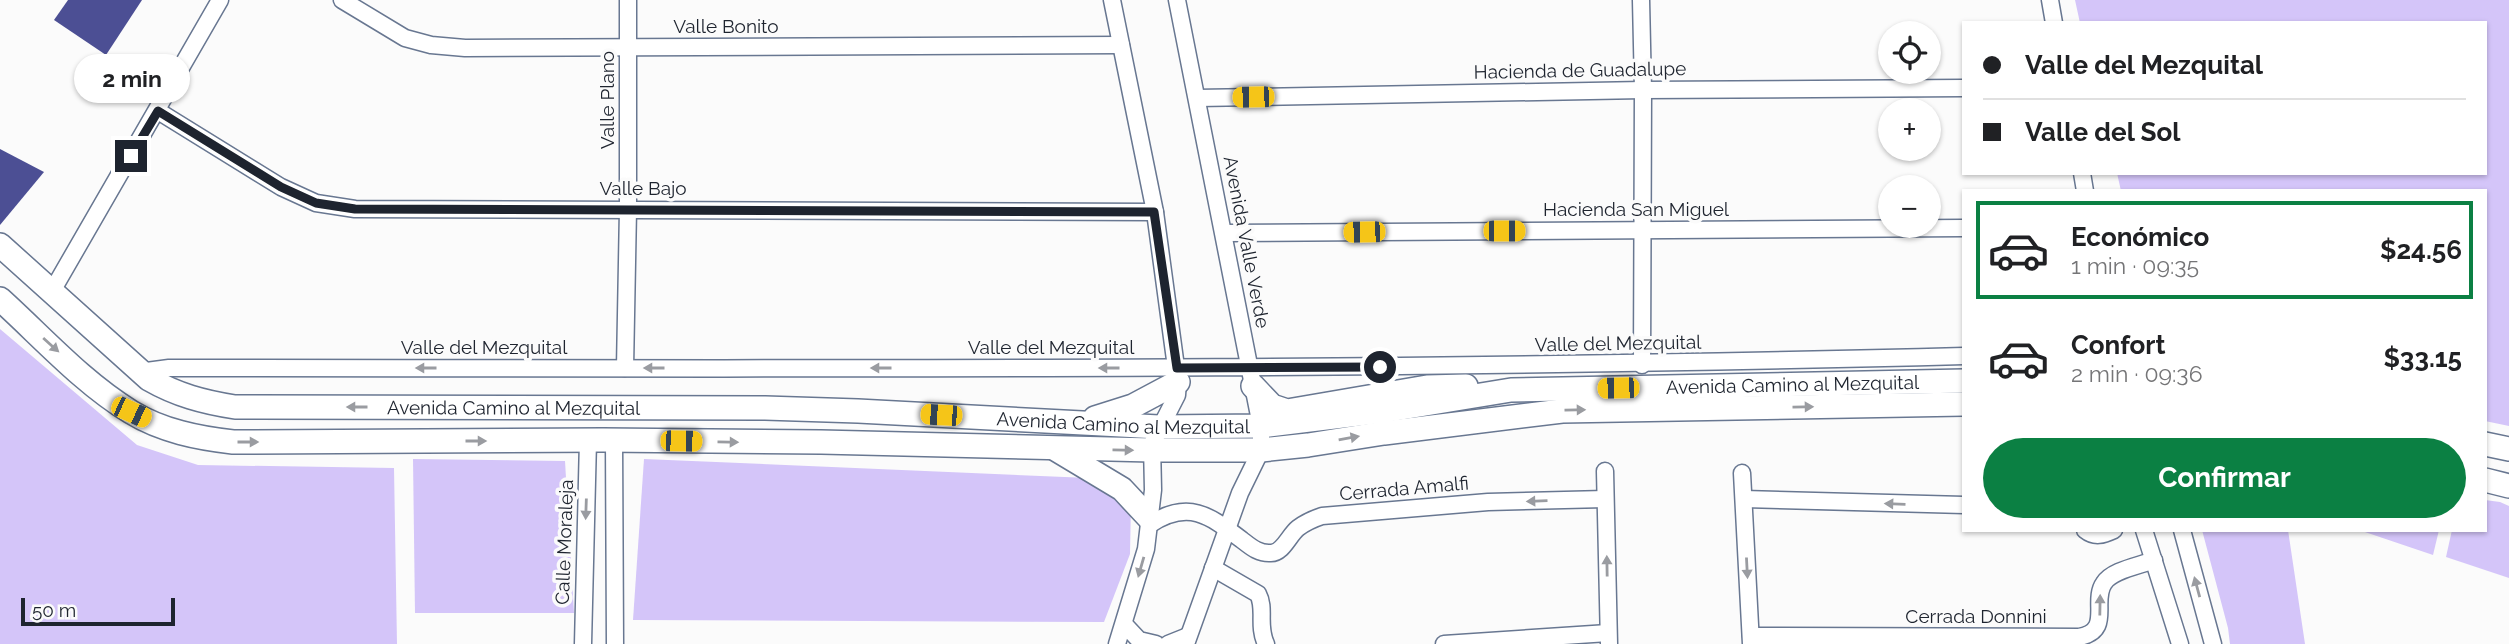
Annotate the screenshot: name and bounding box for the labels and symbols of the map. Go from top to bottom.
street label: Valle Bonito [673,15,779,37]
street label: Valle Plano [596,51,618,149]
callout: 2 min [73,54,189,104]
street label: Hacienda de Guadalupe [1473,57,1687,83]
car [1232,86,1275,108]
route end [115,140,147,172]
street label: Avenida Valle Verde [1220,154,1274,330]
street label: Valle Bajo [599,177,687,199]
street label: Hacienda San Miguel [1543,198,1730,220]
car [1343,221,1386,243]
car [1484,221,1526,242]
street label: Valle del Mezquital [1534,331,1702,355]
street label: Valle del Mezquital [401,336,568,358]
street label: Valle del Mezquital [968,336,1135,358]
one-way arrow [42,337,60,353]
route start [1364,351,1396,383]
one-way arrow [415,362,437,374]
one-way arrow [643,362,665,374]
one-way arrow [870,362,892,374]
one-way arrow [1098,362,1120,374]
street label: Avenida Camino al Mezquital [1666,371,1920,398]
car [1597,377,1640,399]
car [108,394,155,430]
street label: Avenida Camino al Mezquital [387,396,641,419]
one-way arrow [345,401,367,413]
one-way arrow [1792,401,1814,412]
car [920,403,963,427]
one-way arrow [1564,405,1586,416]
street label: Avenida Camino al Mezquital [996,407,1251,438]
car [660,430,703,452]
one-way arrow [1338,432,1360,443]
one-way arrow [465,435,487,447]
one-way arrow [237,436,259,448]
one-way arrow [717,436,739,448]
one-way arrow [1112,444,1134,456]
street label: Cerrada Amalfi [1338,471,1470,505]
street label: Calle Moraleja [551,479,577,605]
one-way arrow [1526,495,1548,506]
one-way arrow [580,498,591,520]
one-way arrow [1884,498,1906,509]
one-way arrow [1601,555,1612,577]
one-way arrow [1135,556,1145,577]
one-way arrow [1742,557,1753,579]
one-way arrow [2192,576,2202,597]
one-way arrow [2094,594,2106,616]
scale bar [21,595,175,627]
street label: Cerrada Donnini [1905,605,2047,627]

